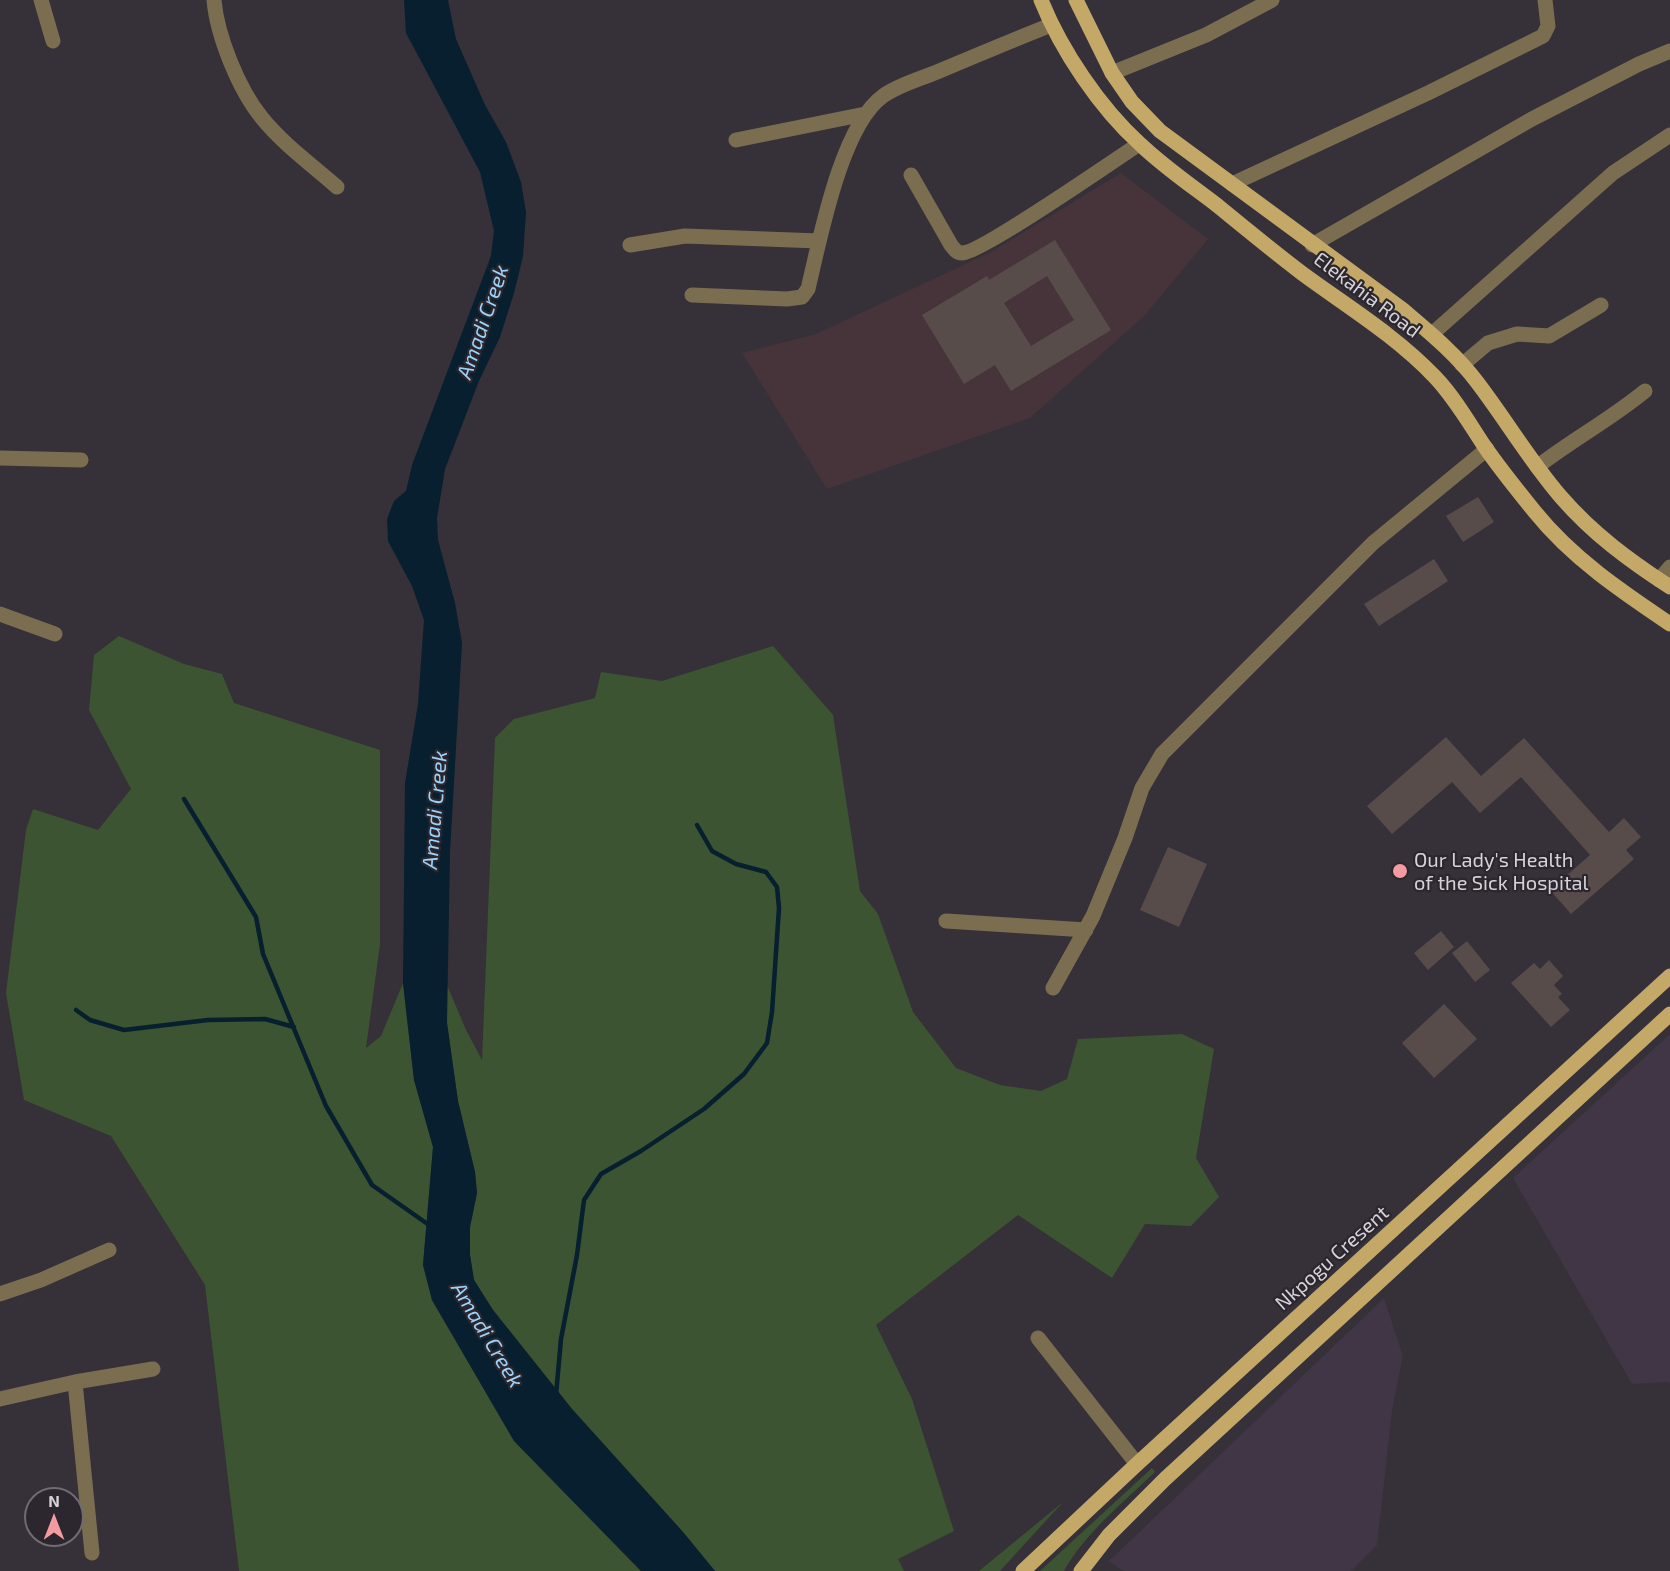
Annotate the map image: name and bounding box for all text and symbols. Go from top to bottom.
street label: Elekahia Road [1309,247,1425,343]
water label: Amadi Creek [452,262,514,382]
water label: Amadi Creek [417,750,453,870]
place label: Our Lady's Health of the Sick Hospital [1414,848,1588,895]
marker: Our Lady's Health of the Sick Hospital [1391,862,1409,880]
street label: Nkpogu Cresent [1270,1201,1394,1315]
water label: Amadi Creek [446,1278,528,1392]
north arrow [24,1487,84,1547]
text: N [48,1491,60,1510]

